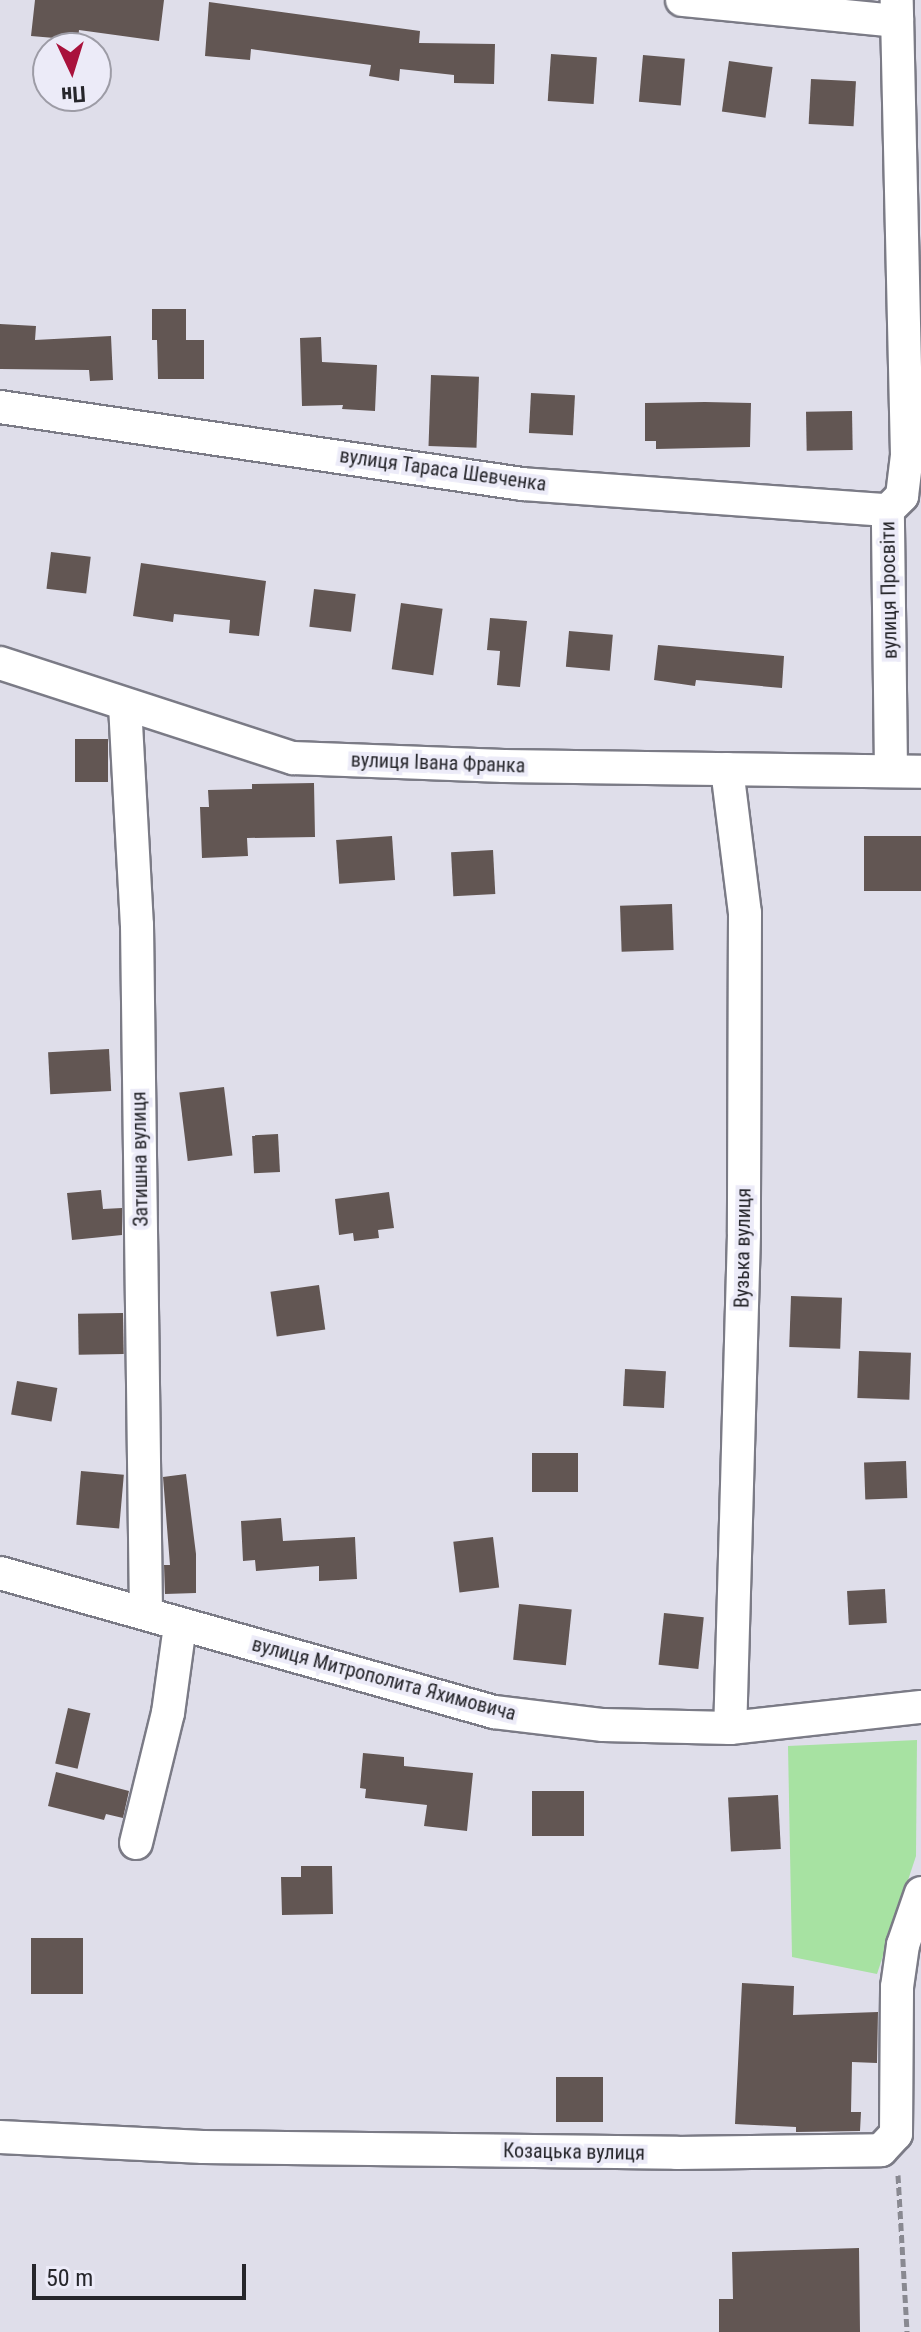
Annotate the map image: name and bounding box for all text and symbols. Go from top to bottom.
north arrow [32,32,112,112]
text: Пн [60,81,87,108]
street label: вулиця Тараса Шевченка [338,444,548,496]
street label: вулиця Просвіти [876,521,902,659]
street label: вулиця Івана Франка [350,748,526,778]
street label: Затишна вулиця [127,1091,153,1227]
street label: Вузька вулиця [730,1188,756,1308]
street label: вулиця Митрополита Яхимовича [249,1632,519,1726]
street label: Козацька вулиця [503,2139,645,2165]
scale bar [36,2248,250,2298]
text: 50 m [46,2264,93,2292]

